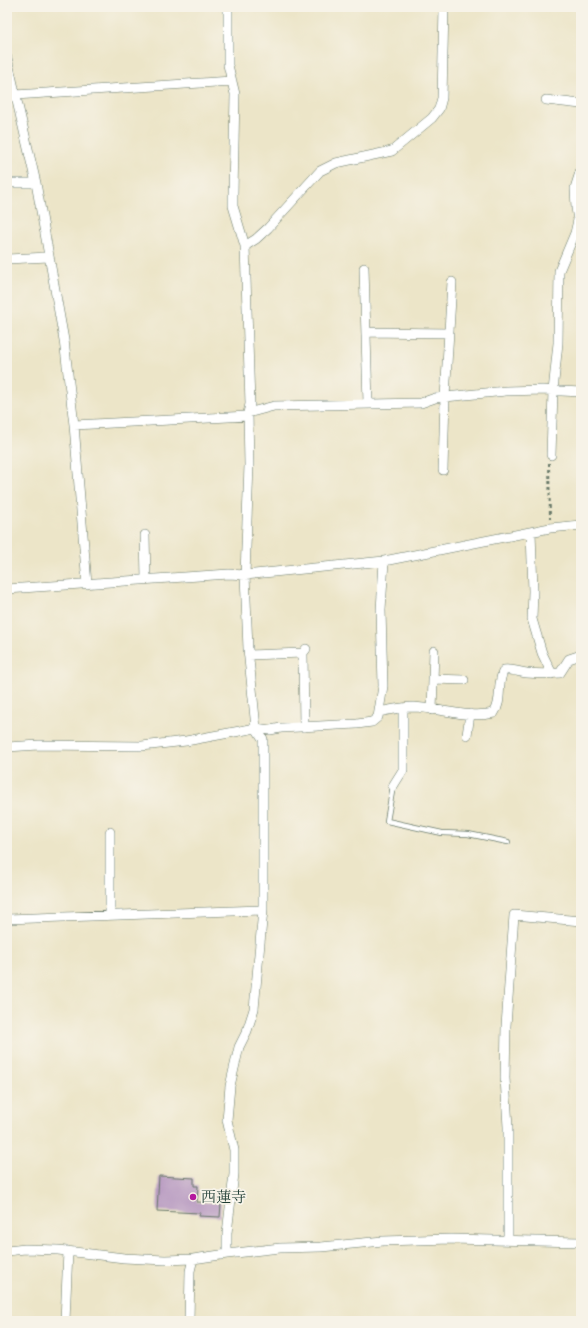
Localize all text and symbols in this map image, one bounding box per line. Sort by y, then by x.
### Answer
place label: 西蓮寺 [201,1188,246,1207]
marker: 西蓮寺 [188,1192,198,1202]

